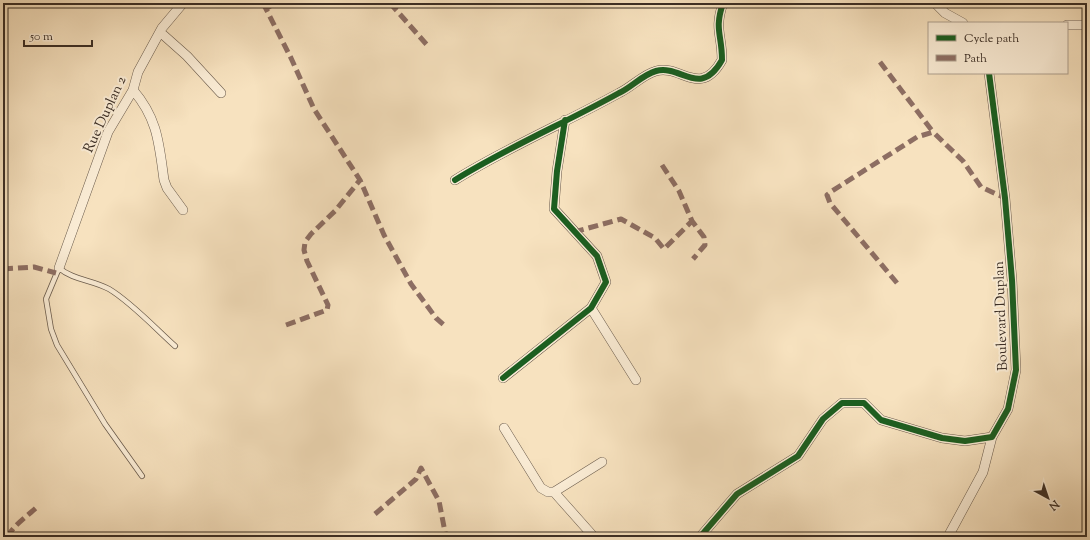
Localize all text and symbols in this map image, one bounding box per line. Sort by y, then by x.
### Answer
scale bar [24,22,92,48]
legend [928,22,1068,74]
text: 50 m [29,28,53,46]
text: Cycle path [964,30,1019,48]
text: Path [964,50,987,68]
street label: Rue Duplan 2 [79,73,132,156]
street label: Boulevard Duplan [990,261,1014,371]
north arrow [1028,478,1068,518]
text: N [1045,495,1063,514]

